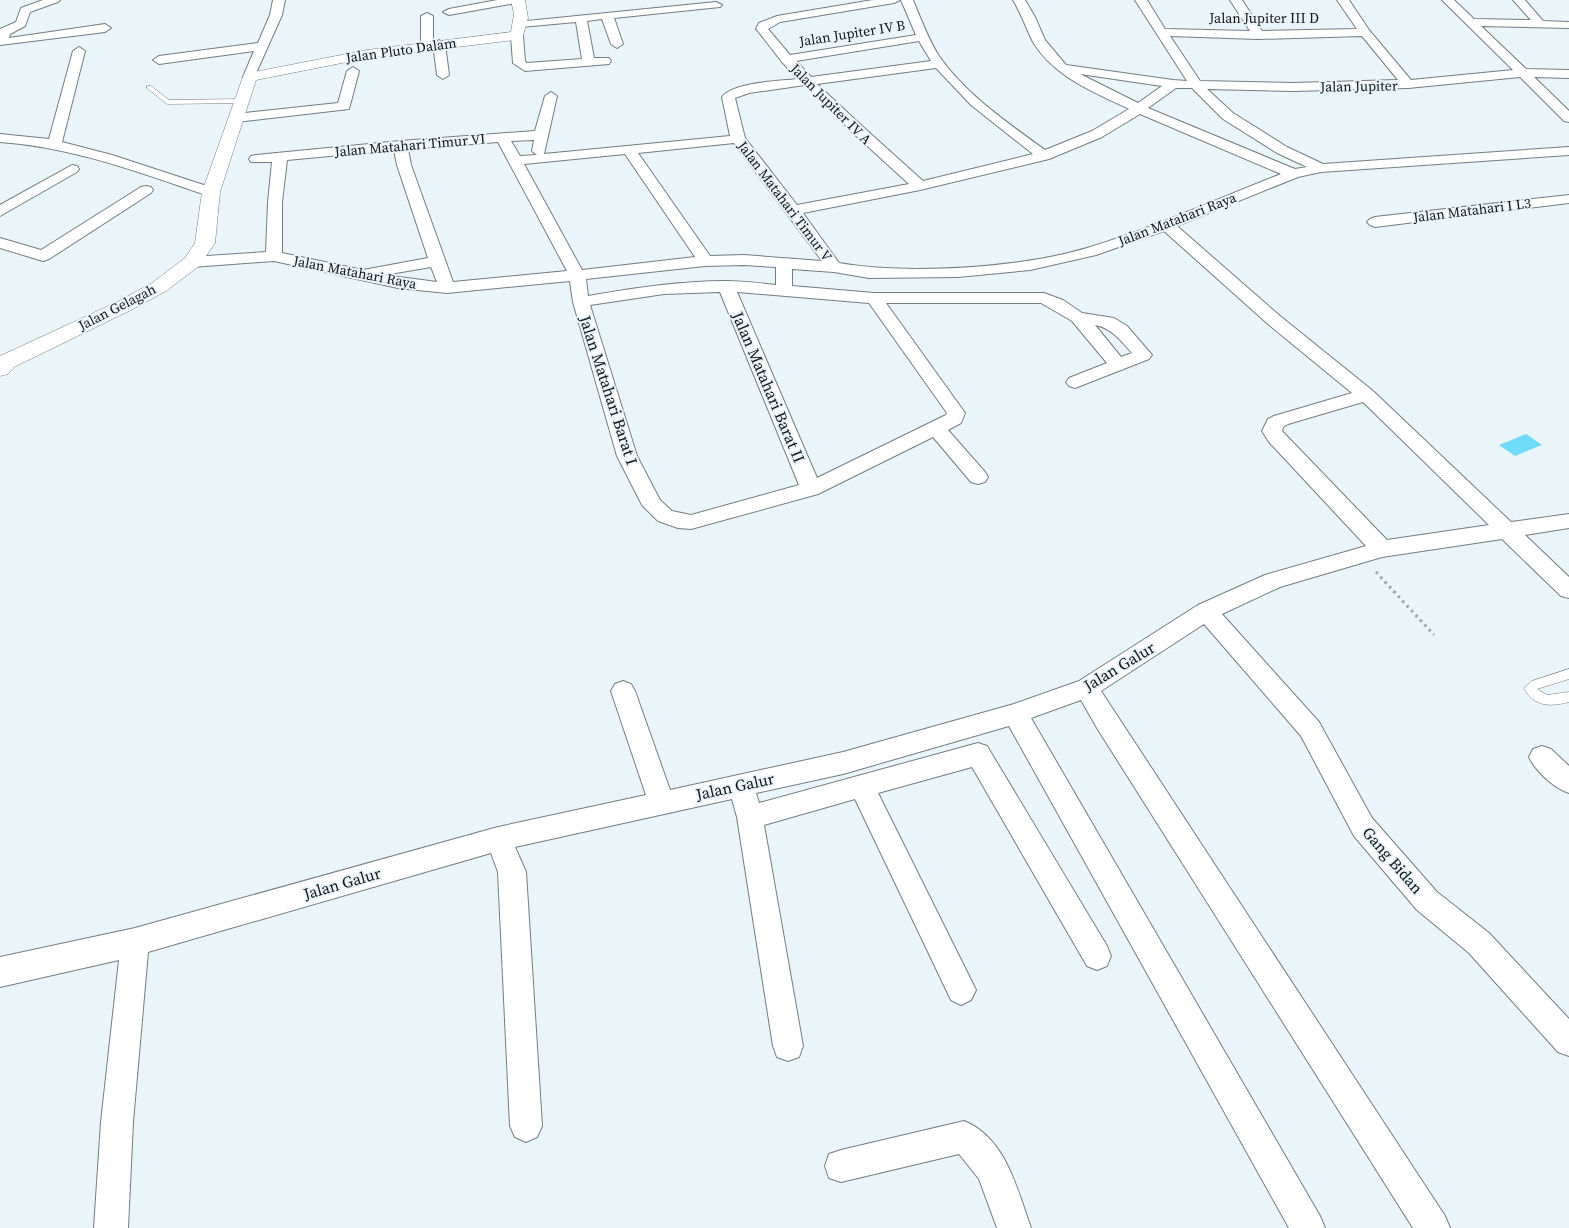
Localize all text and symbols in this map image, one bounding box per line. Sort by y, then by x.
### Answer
street label: Jalan Jupiter III D [1208,8,1319,28]
street label: Jalan Jupiter IV B [797,15,907,51]
street label: Jalan Pluto Dalam [343,32,458,68]
street label: Jalan Jupiter IV A [785,58,877,150]
street label: Jalan Jupiter [1319,75,1398,97]
street label: Jalan Matahari Timur VI [333,128,486,162]
street label: Jalan Matahari Timur V [732,136,837,266]
street label: Jalan Matahari Raya [1114,187,1240,251]
street label: Jalan Matahari I L3 [1411,193,1532,227]
street label: Jalan Matahari Raya [291,250,419,294]
street label: Jalan Gelagah [74,279,159,336]
street label: Jalan Matahari Barat II [727,307,811,466]
street label: Jalan Matahari Barat I [574,311,644,468]
street label: Jalan Galur [1078,636,1159,696]
street label: Jalan Galur [693,767,776,805]
street label: Gang Bidan [1358,822,1428,898]
street label: Jalan Galur [300,861,383,905]

